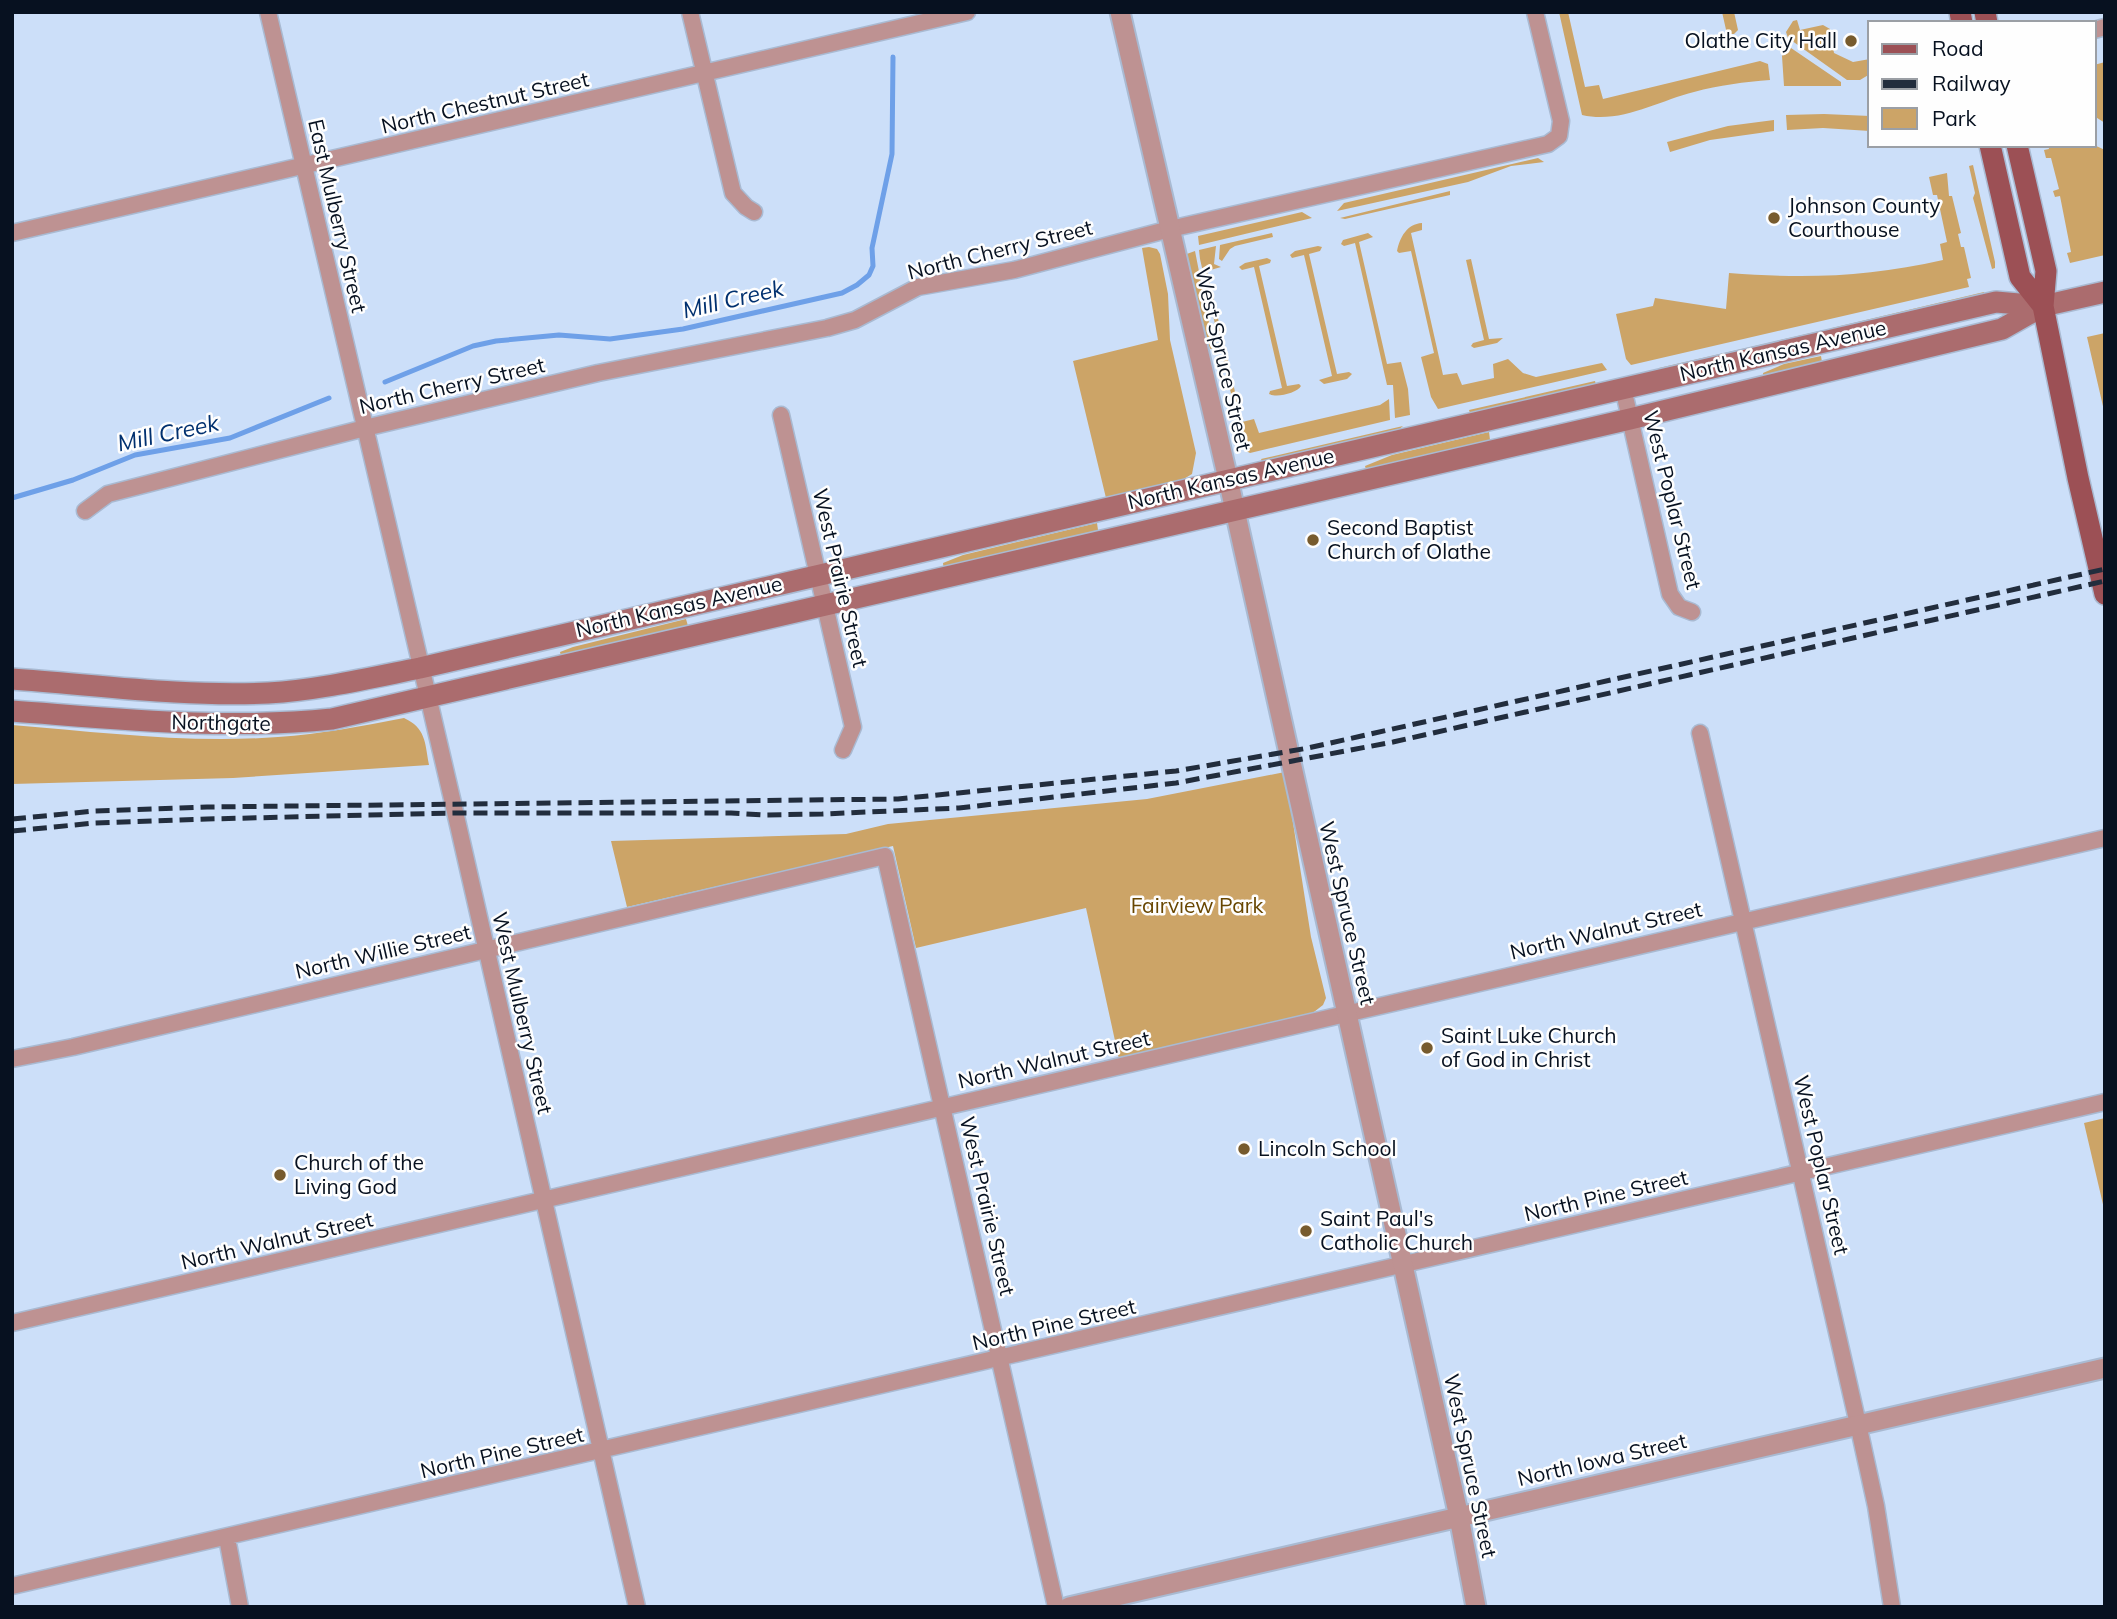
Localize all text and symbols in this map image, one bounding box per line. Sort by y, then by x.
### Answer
legend [1868,21,2096,147]
place label: Olathe City Hall [1684,27,1837,53]
marker: Olathe City Hall [1843,33,1859,49]
text: Road [1932,35,1983,61]
street label: North Chestnut Street [379,66,591,139]
text: Railway [1932,70,2011,96]
text: Park [1932,105,1976,131]
street label: East Mulberry Street [303,117,373,315]
place label: Johnson County Courthouse [1788,192,1940,242]
marker: Johnson County Courthouse [1766,210,1782,226]
street label: North Cherry Street [905,213,1095,285]
street label: West Spruce Street [1190,265,1258,453]
water label: Mill Creek [679,273,787,324]
street label: North Kansas Avenue [1677,314,1889,386]
street label: North Cherry Street [356,351,547,419]
water label: Mill Creek [115,407,222,457]
street label: West Poplar Street [1638,408,1708,592]
street label: North Kansas Avenue [1125,442,1337,514]
street label: West Prairie Street [808,486,874,670]
place label: Second Baptist Church of Olathe [1327,514,1491,564]
marker: Second Baptist Church of Olathe [1305,532,1321,548]
street label: North Kansas Avenue [573,570,785,642]
street label: Northgate [171,708,271,736]
street label: West Spruce Street [1314,819,1382,1007]
park label: Fairview Park [1131,892,1263,918]
street label: North Walnut Street [1507,895,1704,965]
street label: West Mulberry Street [487,909,559,1116]
street label: North Willie Street [292,918,473,984]
place label: Saint Luke Church of God in Christ [1441,1022,1617,1072]
street label: North Walnut Street [955,1024,1152,1094]
marker: Saint Luke Church of God in Christ [1419,1040,1435,1056]
street label: West Poplar Street [1789,1073,1855,1257]
street label: West Prairie Street [955,1114,1021,1298]
place label: Lincoln School [1258,1135,1396,1161]
marker: Lincoln School [1236,1141,1252,1157]
place label: Church of the Living God [294,1149,424,1199]
street label: North Pine Street [1522,1164,1690,1226]
marker: Church of the Living God [272,1167,288,1183]
street label: North Walnut Street [178,1205,375,1275]
place label: Saint Paul's Catholic Church [1320,1205,1473,1255]
marker: Saint Paul's Catholic Church [1298,1223,1314,1239]
street label: North Pine Street [970,1293,1138,1355]
street label: West Spruce Street [1439,1371,1503,1560]
street label: North Pine Street [418,1421,586,1483]
street label: North Iowa Street [1515,1427,1689,1491]

